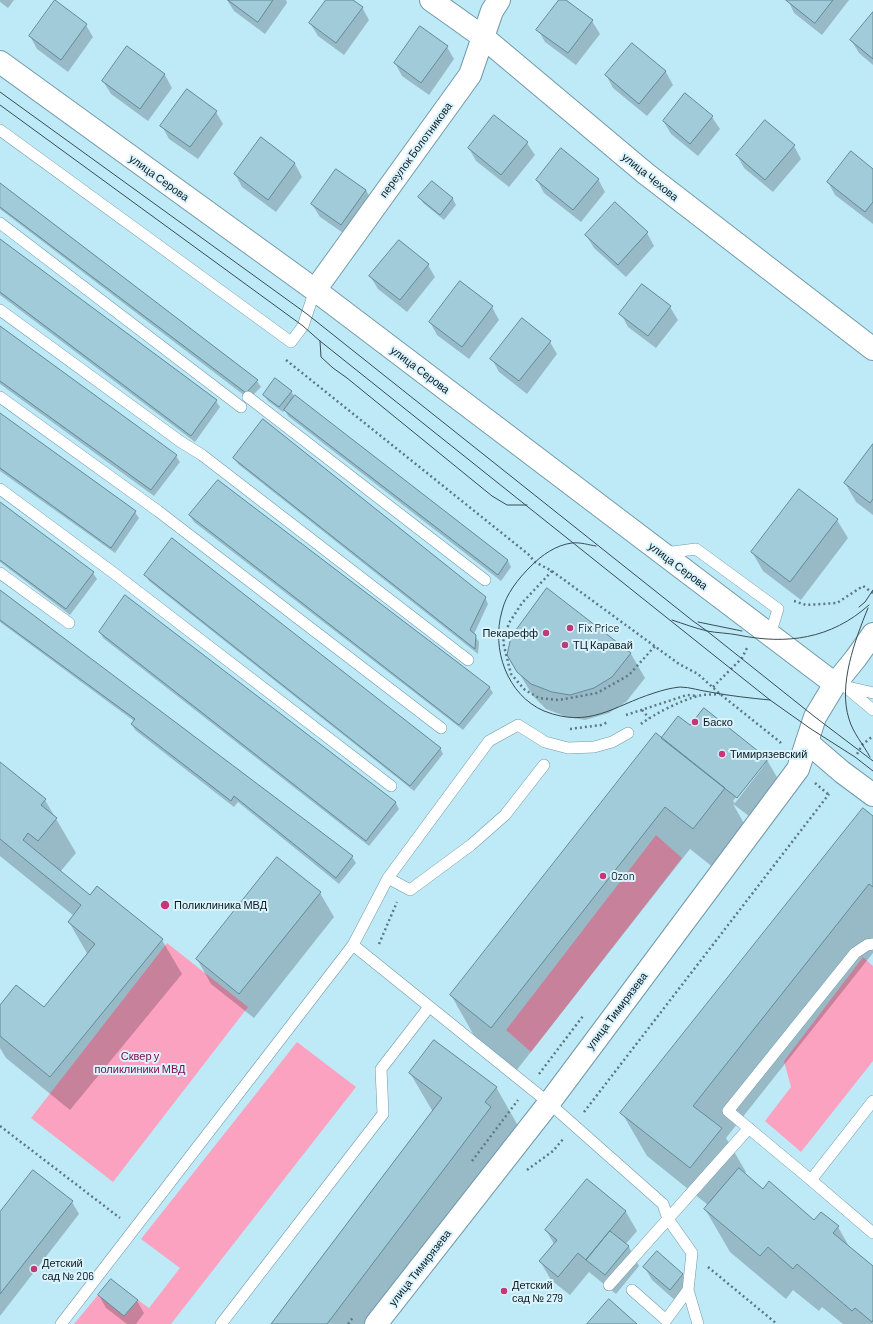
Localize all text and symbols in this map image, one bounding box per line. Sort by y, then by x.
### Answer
street label: переулок Болотникова [377,100,455,200]
street label: улица Чехова [619,150,681,204]
street label: улица Серова [127,152,191,204]
street label: улица Серова [388,343,452,397]
street label: улица Серова [646,539,710,593]
place label: Fix Price [578,621,619,635]
marker: Fix Price [565,623,575,633]
place label: Пекарефф [482,626,538,640]
marker: Пекарефф [541,628,551,638]
place label: ТЦ Каравай [573,638,633,652]
marker: ТЦ Каравай [560,640,570,650]
place label: Баско [703,715,733,729]
marker: Баско [690,717,700,727]
place label: Тимирязевский [730,747,807,761]
marker: Тимирязевский [717,749,727,759]
place label: Ozon [611,869,635,883]
marker: Ozon [598,871,608,881]
place label: Поликлиника МВД [174,898,267,912]
marker: Поликлиника МВД [159,899,171,911]
street label: улица Тимирязева [584,970,650,1052]
park label: Сквер у поликлиники МВД [95,1049,185,1075]
street label: улица Тимирязева [386,1227,454,1309]
place label: Детский сад № 206 [42,1256,94,1282]
marker: Детский сад № 206 [29,1264,39,1274]
place label: Детский сад № 279 [512,1278,563,1304]
marker: Детский сад № 279 [499,1286,509,1296]

